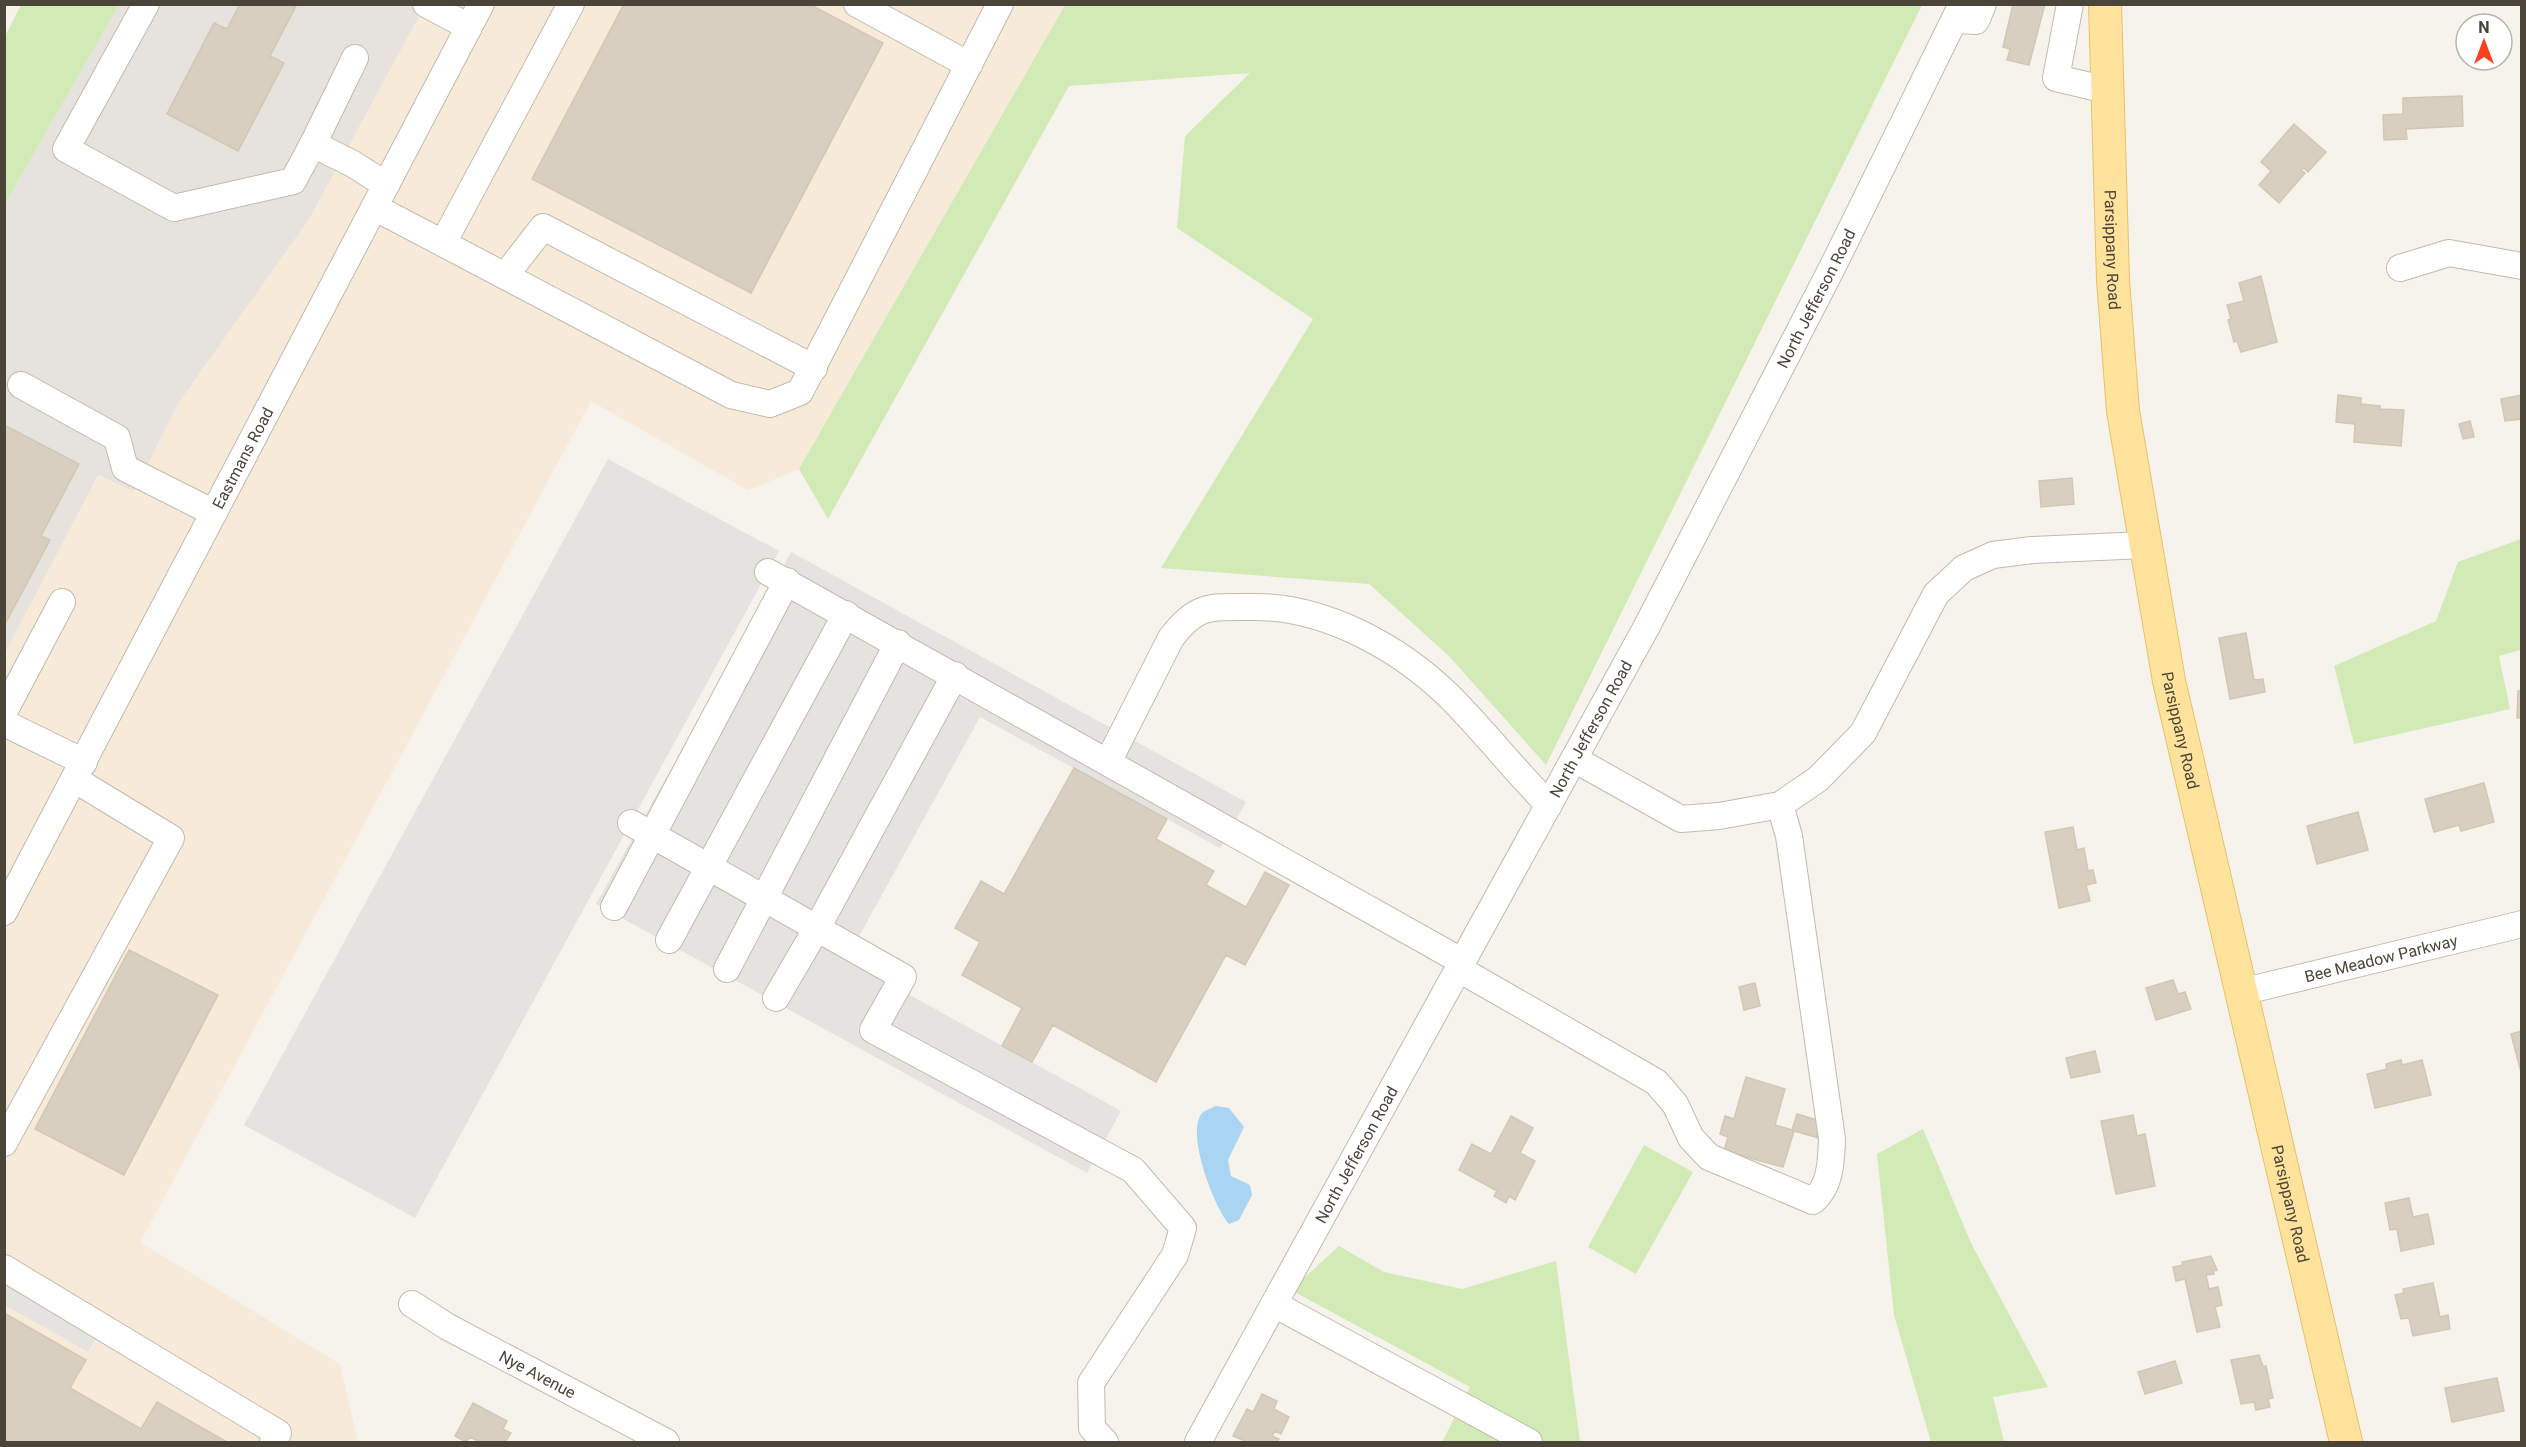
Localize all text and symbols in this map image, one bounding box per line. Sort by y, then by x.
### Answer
north arrow [2454,12,2514,72]
text: N [2478,18,2490,37]
street label: Parsippany Road [2101,190,2125,311]
street label: North Jefferson Road [1773,226,1859,371]
street label: Eastmans Road [208,404,277,512]
street label: North Jefferson Road [1545,657,1636,801]
street label: Parsippany Road [2158,670,2203,791]
street label: Bee Meadow Parkway [2303,930,2460,986]
street label: North Jefferson Road [1311,1083,1401,1226]
street label: Parsippany Road [2268,1143,2313,1264]
street label: Nye Avenue [496,1346,579,1402]

